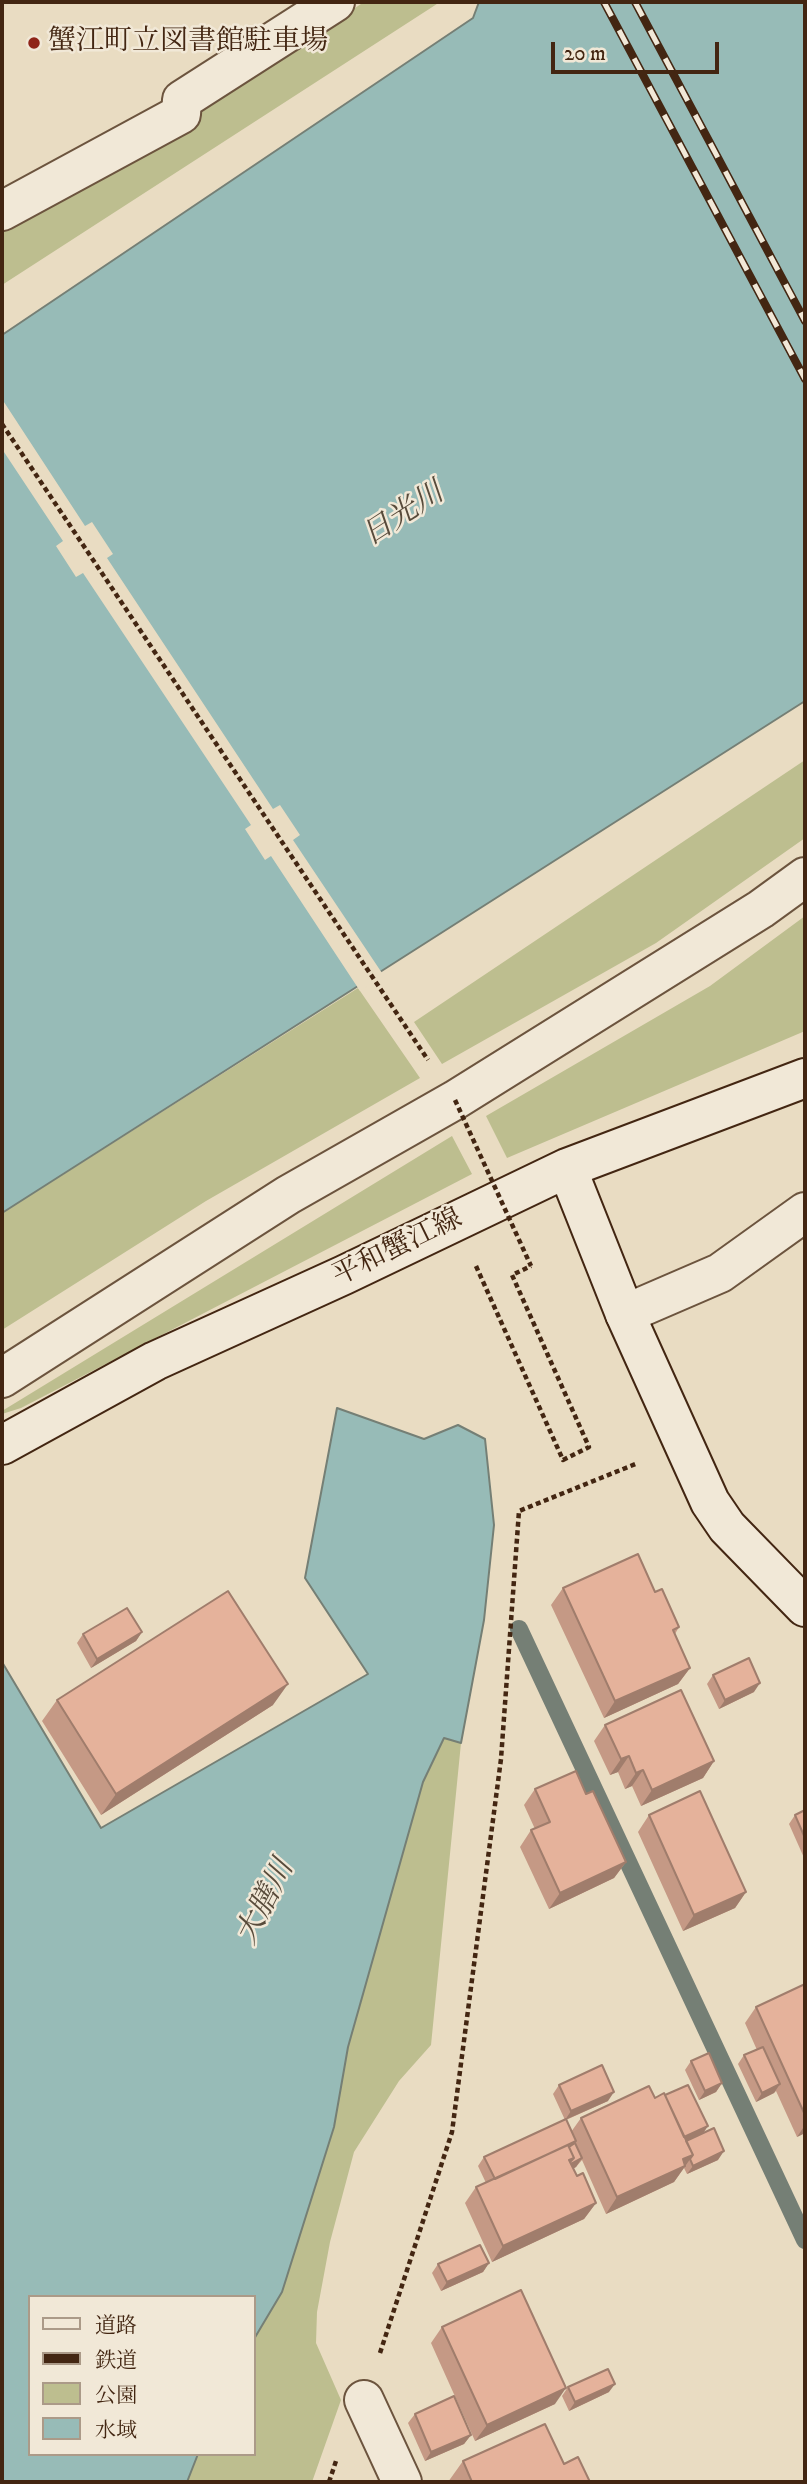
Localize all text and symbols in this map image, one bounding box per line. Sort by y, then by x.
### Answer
place label: 蟹江町立図書館駐車場 [48,26,328,60]
scale bar [555,28,723,72]
marker: 蟹江町立図書館駐車場 [26,35,42,51]
text: 20 m [564,41,606,67]
water label: 日光川 [356,476,452,556]
street label: 平和蟹江線 [328,1203,468,1295]
water label: 大膳川 [231,1855,303,1951]
legend [28,2295,256,2456]
text: 道路 [95,2313,137,2339]
text: 鉄道 [95,2348,137,2374]
text: 公園 [95,2383,137,2409]
text: 水域 [95,2418,137,2444]

